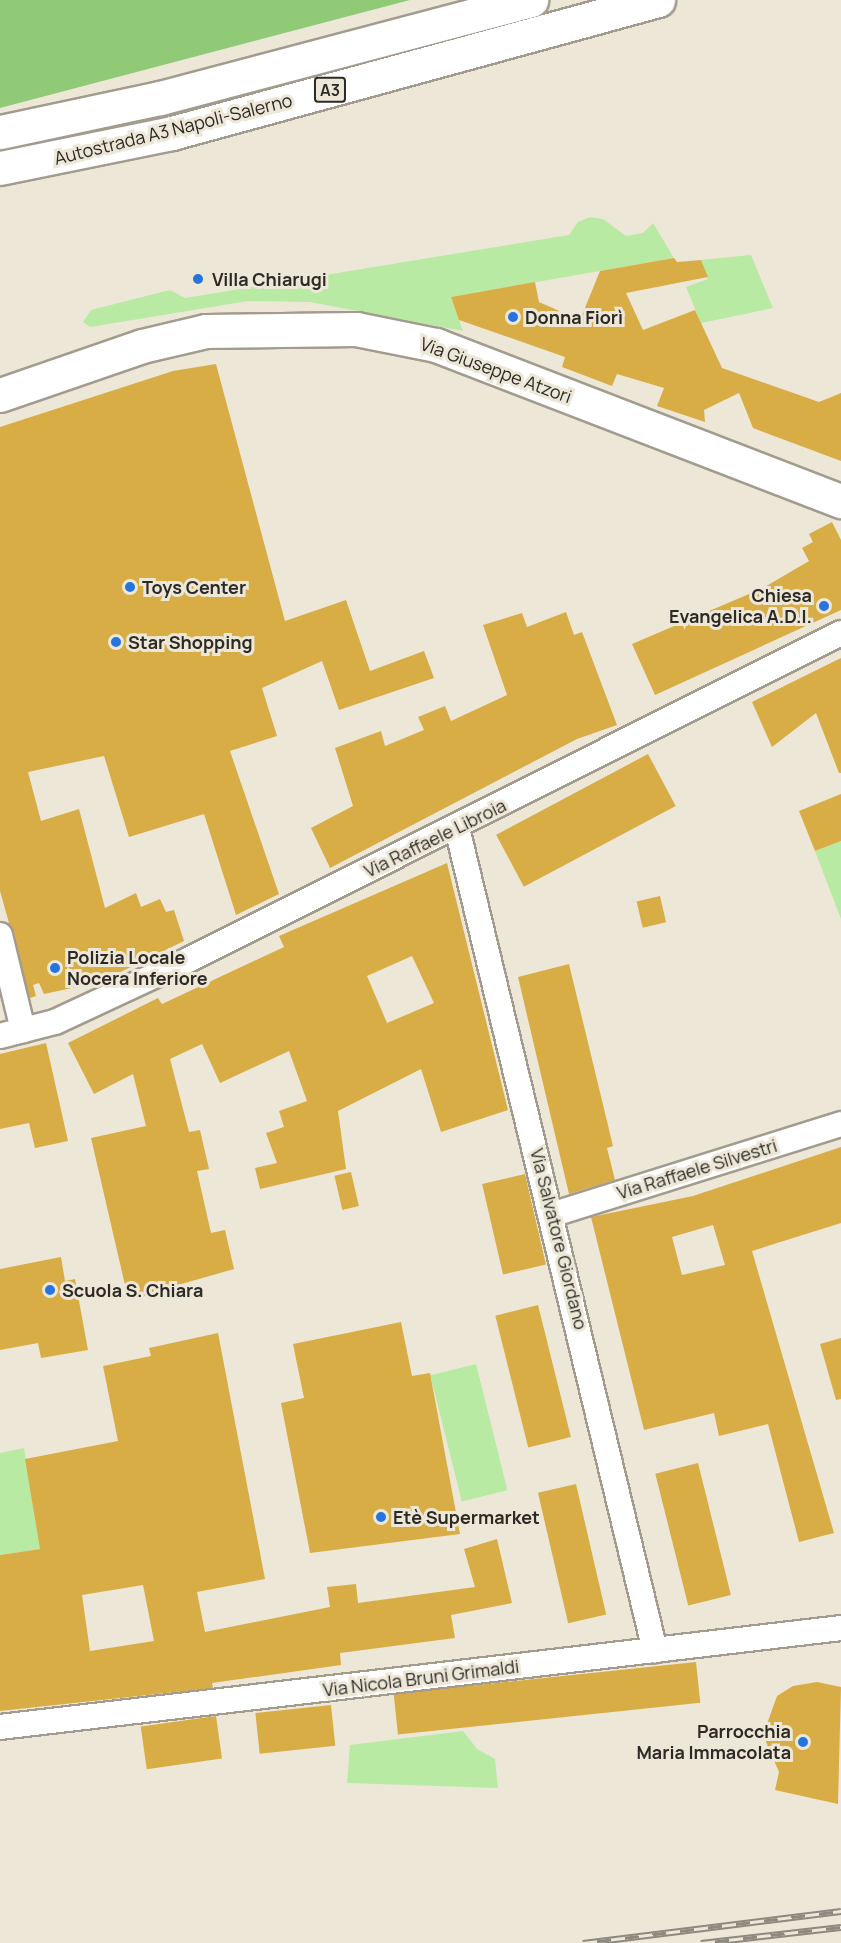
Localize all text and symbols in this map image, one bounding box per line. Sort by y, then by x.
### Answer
road number: A3 [314,77,346,103]
street label: Autostrada A3 Napoli-Salerno [52,89,294,169]
place label: Villa Chiarugi [212,268,327,290]
marker: Villa Chiarugi [189,270,207,288]
place label: Donna Fiorì [525,306,623,328]
marker: Donna Fiorì [506,310,520,324]
street label: Via Giuseppe Atzori [417,333,575,407]
place label: Toys Center [142,576,246,598]
marker: Toys Center [123,580,137,594]
place label: Chiesa Evangelica A.D.I. [669,585,812,628]
marker: Chiesa Evangelica A.D.I. [817,599,831,613]
place label: Star Shopping [128,631,253,653]
marker: Star Shopping [109,635,123,649]
street label: Via Raffaele Libroia [360,794,510,882]
place label: Polizia Locale Nocera Inferiore [67,947,208,990]
marker: Polizia Locale Nocera Inferiore [48,961,62,975]
street label: Via Raffaele Silvestri [614,1134,780,1204]
street label: Via Salvatore Giordano [526,1146,592,1332]
place label: Scuola S. Chiara [62,1279,203,1301]
marker: Scuola S. Chiara [43,1283,57,1297]
place label: Etè Supermarket [393,1506,540,1528]
marker: Etè Supermarket [374,1510,388,1524]
street label: Via Nicola Bruni Grimaldi [322,1655,520,1701]
place label: Parrocchia Maria Immacolata [636,1721,791,1764]
marker: Parrocchia Maria Immacolata [796,1735,810,1749]

